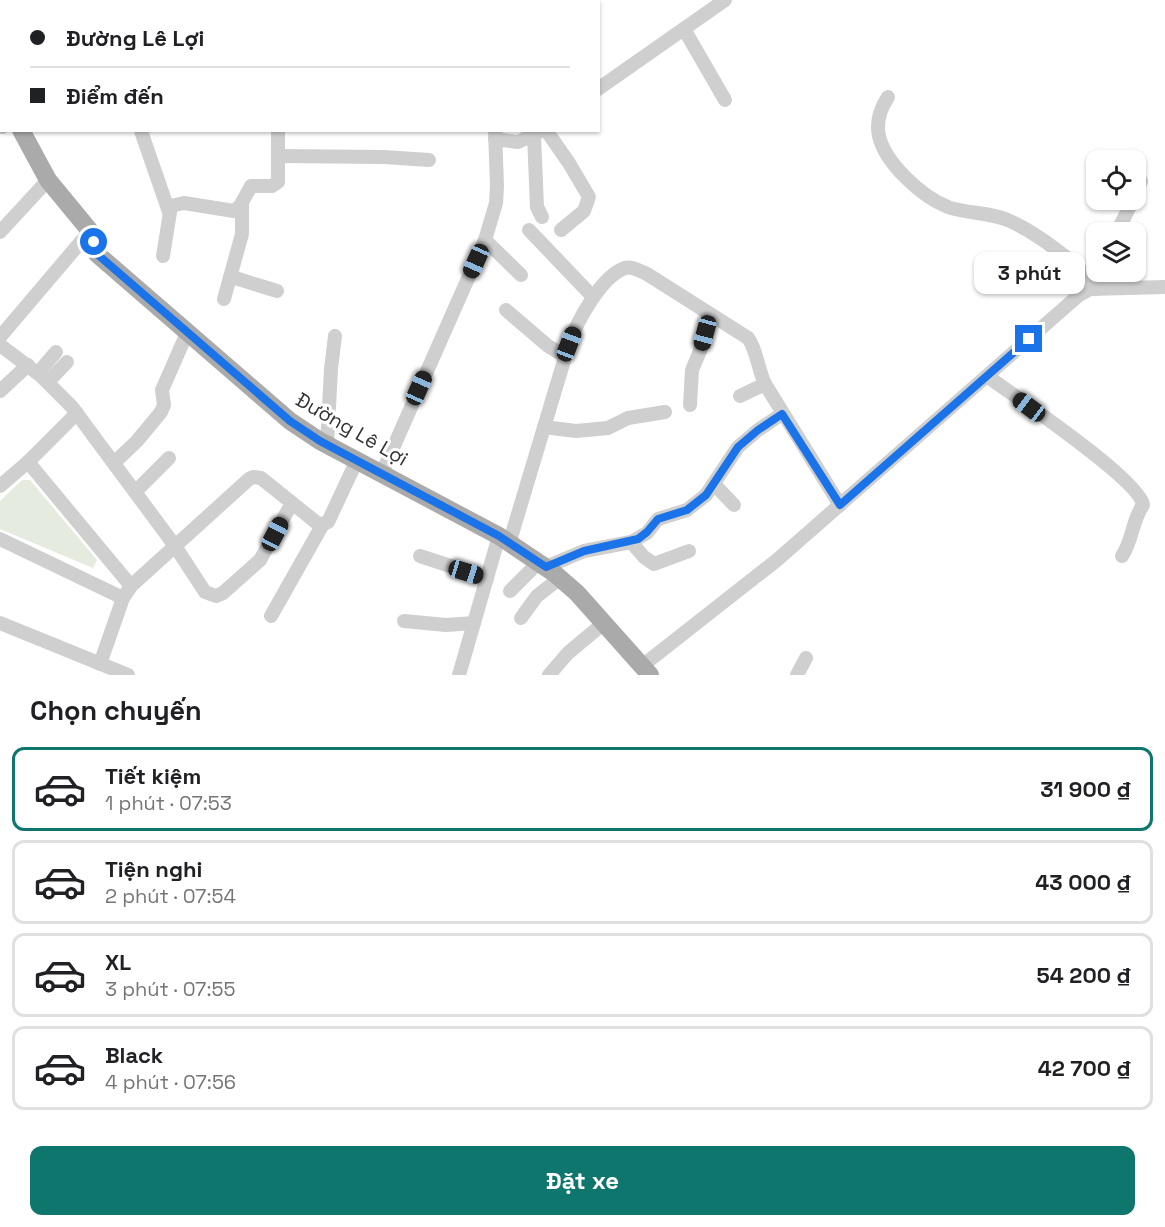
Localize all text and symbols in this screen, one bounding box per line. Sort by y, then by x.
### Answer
text: Đường Lê Lợi [66,24,204,52]
text: Điểm đến [66,82,164,110]
map controls [1086,150,1146,282]
button: locate [1086,150,1146,210]
button: layers [1086,222,1146,282]
route start [80,228,107,255]
car [460,241,492,281]
callout: 3 phút [974,252,1084,294]
text: 3 phút [998,260,1061,286]
car [692,313,718,353]
car [554,324,584,364]
route end [1015,325,1042,352]
car [403,368,435,408]
street label: Đường Lê Lợi [291,386,413,472]
car [1009,389,1049,425]
car [259,514,291,554]
car [446,558,486,586]
text: Chọn chuyến [30,693,202,728]
icon: car [33,762,87,816]
text: Tiết kiệm [105,762,201,790]
text: 31 900 ₫ [1040,775,1132,803]
text: 1 phút · 07:53 [105,790,232,816]
icon: car [33,855,87,909]
text: Tiện nghi [105,855,202,883]
text: 43 000 ₫ [1035,868,1132,896]
text: 2 phút · 07:54 [105,883,236,909]
icon: car [33,948,87,1002]
text: XL [105,948,131,976]
text: 54 200 ₫ [1037,961,1132,989]
text: 3 phút · 07:55 [105,976,235,1002]
icon: car [33,1041,87,1095]
text: Black [105,1041,163,1069]
text: 42 700 ₫ [1038,1054,1132,1082]
text: 4 phút · 07:56 [105,1069,236,1095]
button: Đặt xe [30,1146,1135,1215]

